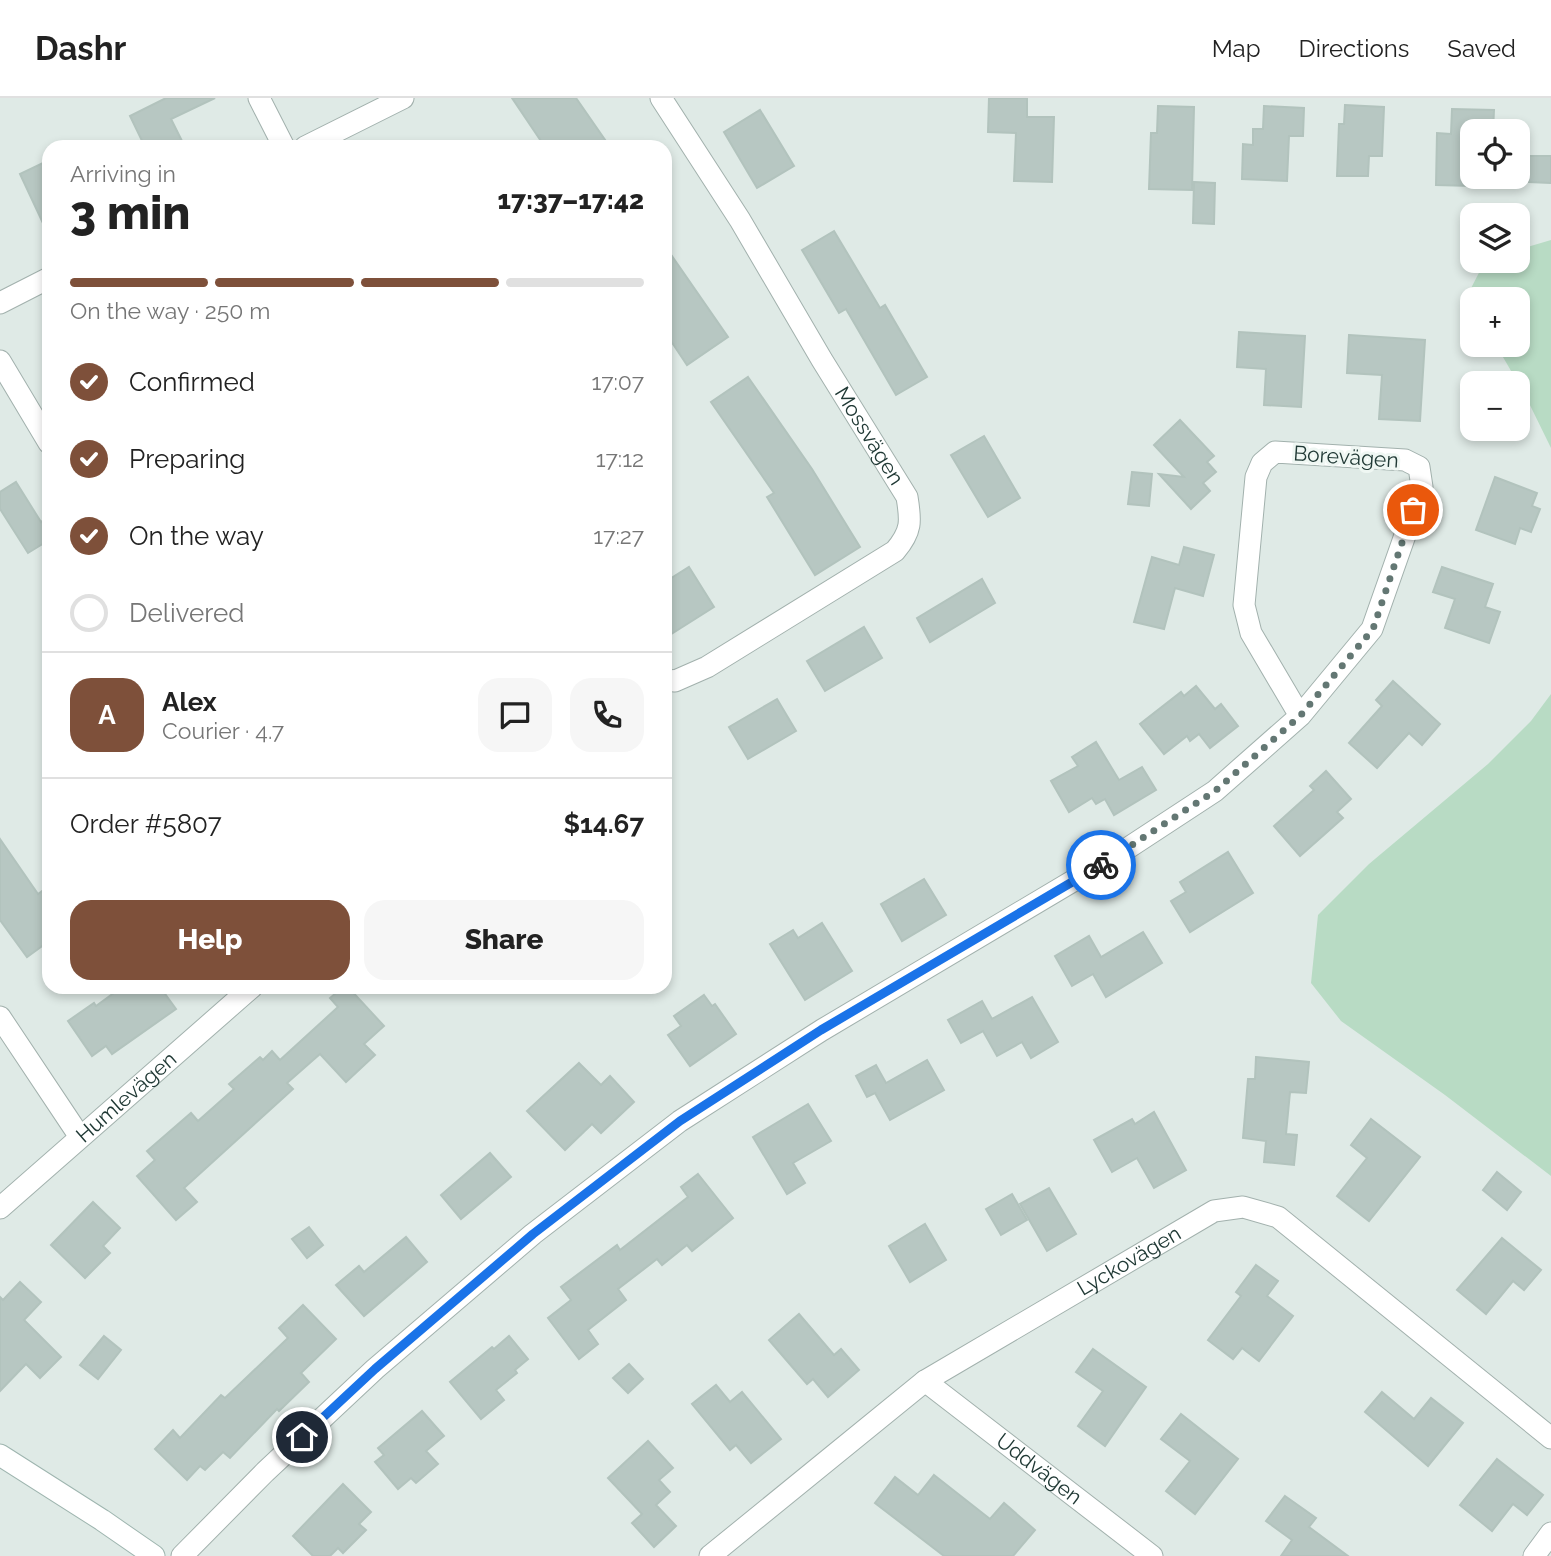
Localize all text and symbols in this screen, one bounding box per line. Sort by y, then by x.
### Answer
text: Dashr [35,29,126,68]
text: Map [1212,34,1261,63]
text: Directions [1299,34,1409,63]
text: Saved [1447,34,1516,63]
map controls [1460,119,1530,441]
button: locate [1460,119,1530,189]
text: Arriving in [70,160,176,187]
text: 17:37–17:42 [497,185,644,215]
text: 3 min [70,186,190,240]
button: layers [1460,203,1530,273]
button: + [1460,287,1530,357]
text: On the way · 250 m [70,297,270,324]
icon: check [70,363,108,401]
text: Confirmed [129,367,255,397]
text: 17:07 [591,368,644,395]
button: − [1460,371,1530,441]
street label: Mossvägen [830,382,909,489]
icon: check [70,440,108,478]
street label: Borevägen [1293,440,1400,473]
text: Preparing [129,444,245,474]
text: 17:12 [596,445,644,472]
pin [1383,480,1443,540]
icon: bag [1394,491,1432,529]
icon: check [70,517,108,555]
text: On the way [129,521,264,551]
text: 17:27 [593,522,644,549]
text: Delivered [129,598,244,628]
button: chat [478,678,552,752]
button: phone [570,678,644,752]
text: Alex [162,687,217,717]
text: A [98,700,116,730]
text: Courier · 4.7 [162,717,284,744]
text: Order #5807 [70,809,222,839]
text: $14.67 [564,809,644,839]
courier [1066,830,1136,900]
icon: bike [1082,846,1120,884]
button: Help [70,900,350,980]
button: Share [364,900,644,980]
street label: Humlevägen [71,1046,181,1147]
street label: Lyckovägen [1073,1220,1185,1301]
pin [272,1407,332,1467]
icon: home [283,1418,321,1456]
street label: Uddvägen [991,1428,1087,1509]

